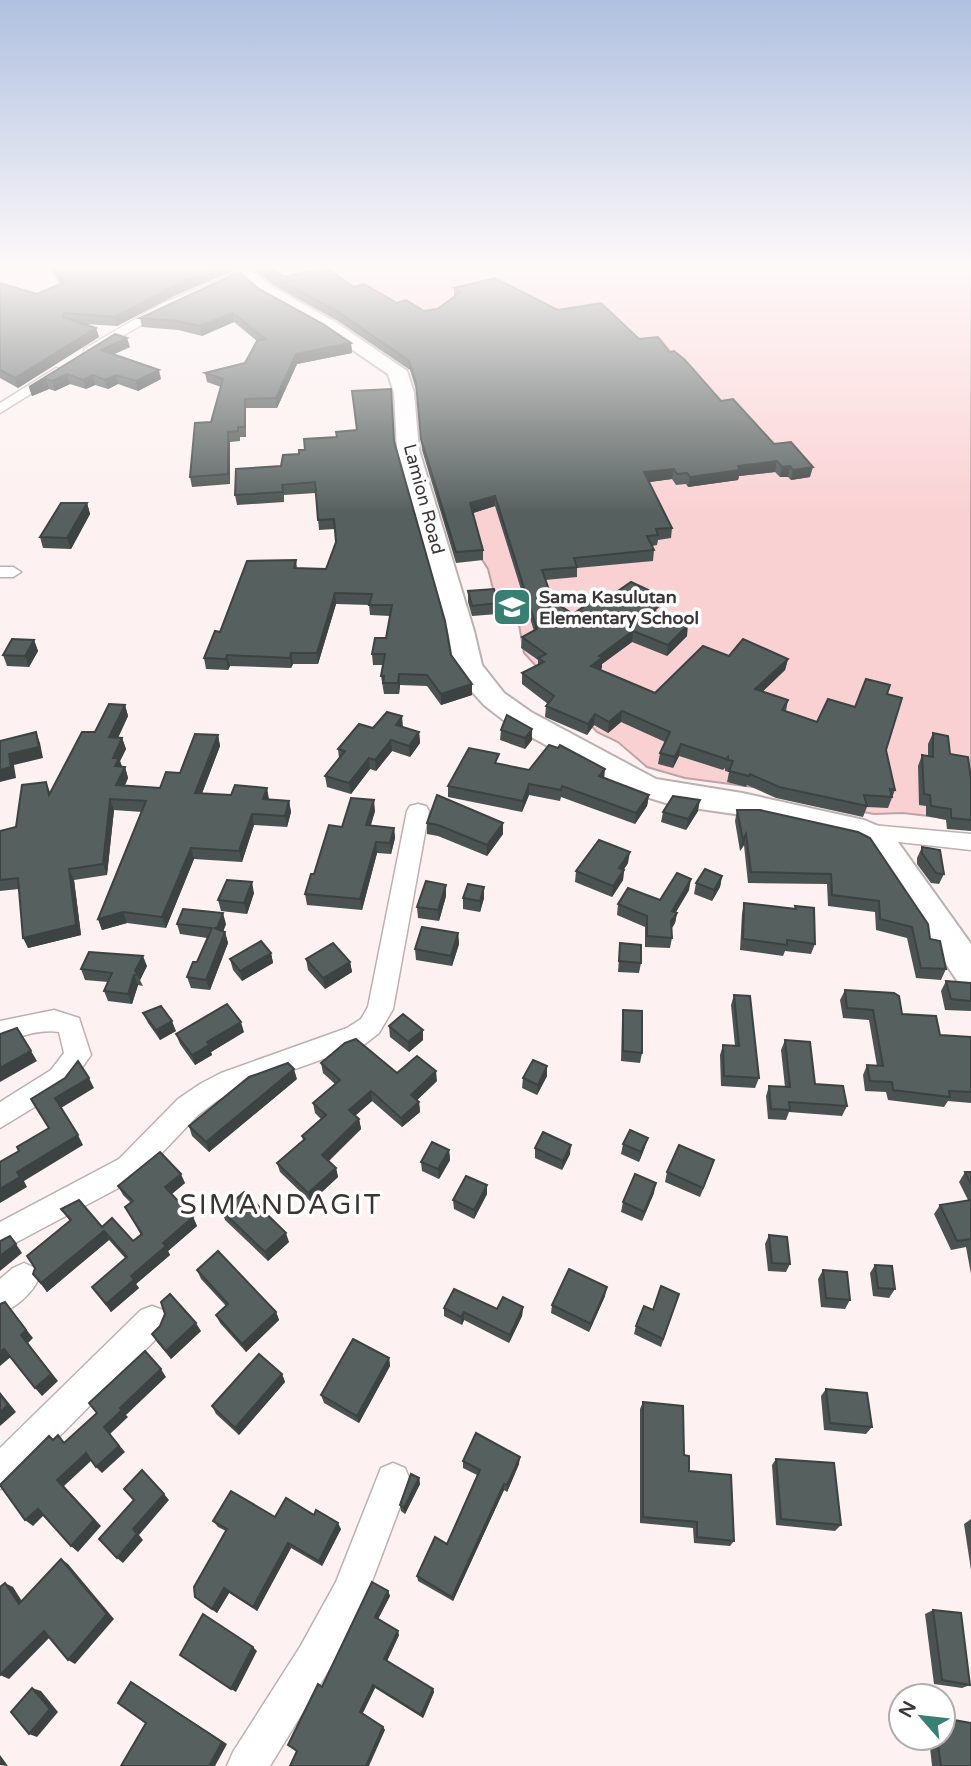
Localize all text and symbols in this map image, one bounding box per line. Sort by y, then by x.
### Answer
street label: Lamion Road [399,441,449,557]
school or university icon: Sama Kasulutan Elementary School [491,586,533,628]
place label: Sama Kasulutan Elementary School [539,586,699,629]
district label: SIMANDAGIT [180,1188,382,1222]
north arrow [887,1682,957,1752]
text: N [895,1698,921,1721]

